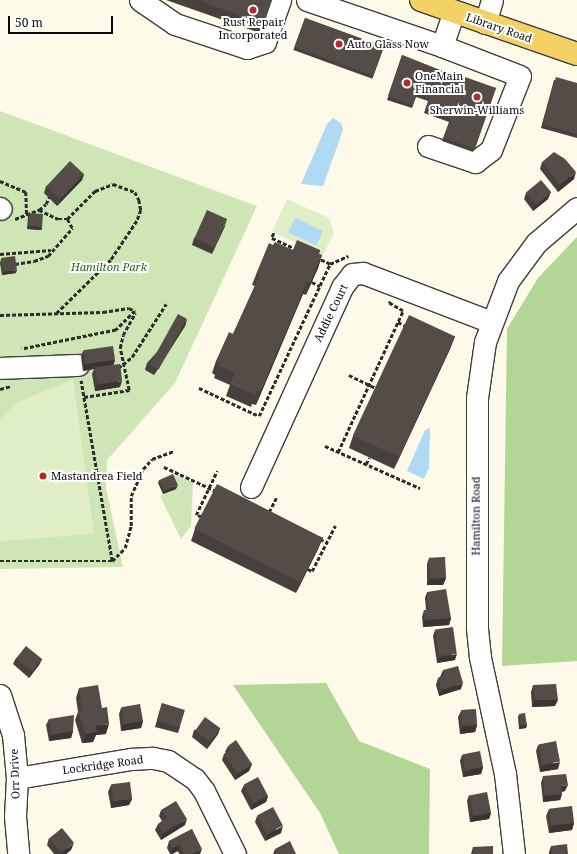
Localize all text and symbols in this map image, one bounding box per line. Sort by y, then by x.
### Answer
marker: Rust Repair Incorporated [248,5,258,15]
scale bar [10,8,115,34]
street label: Library Road [464,11,534,45]
text: 50 m [15,14,43,31]
place label: Rust Repair Incorporated [219,16,287,42]
place label: Auto Glass Now [347,37,429,51]
marker: Auto Glass Now [334,39,344,49]
place label: OneMain Financial [415,70,464,96]
marker: OneMain Financial [402,78,412,88]
marker: Sherwin-Williams [472,92,482,102]
place label: Sherwin-Williams [430,103,524,117]
park label: Hamilton Park [71,260,147,274]
street label: Addie Court [311,282,351,344]
place label: Mastandrea Field [51,469,143,483]
marker: Mastandrea Field [38,471,48,481]
street label: Hamilton Road [469,477,483,555]
street label: Orr Drive [8,749,22,799]
street label: Lockridge Road [62,753,144,777]

